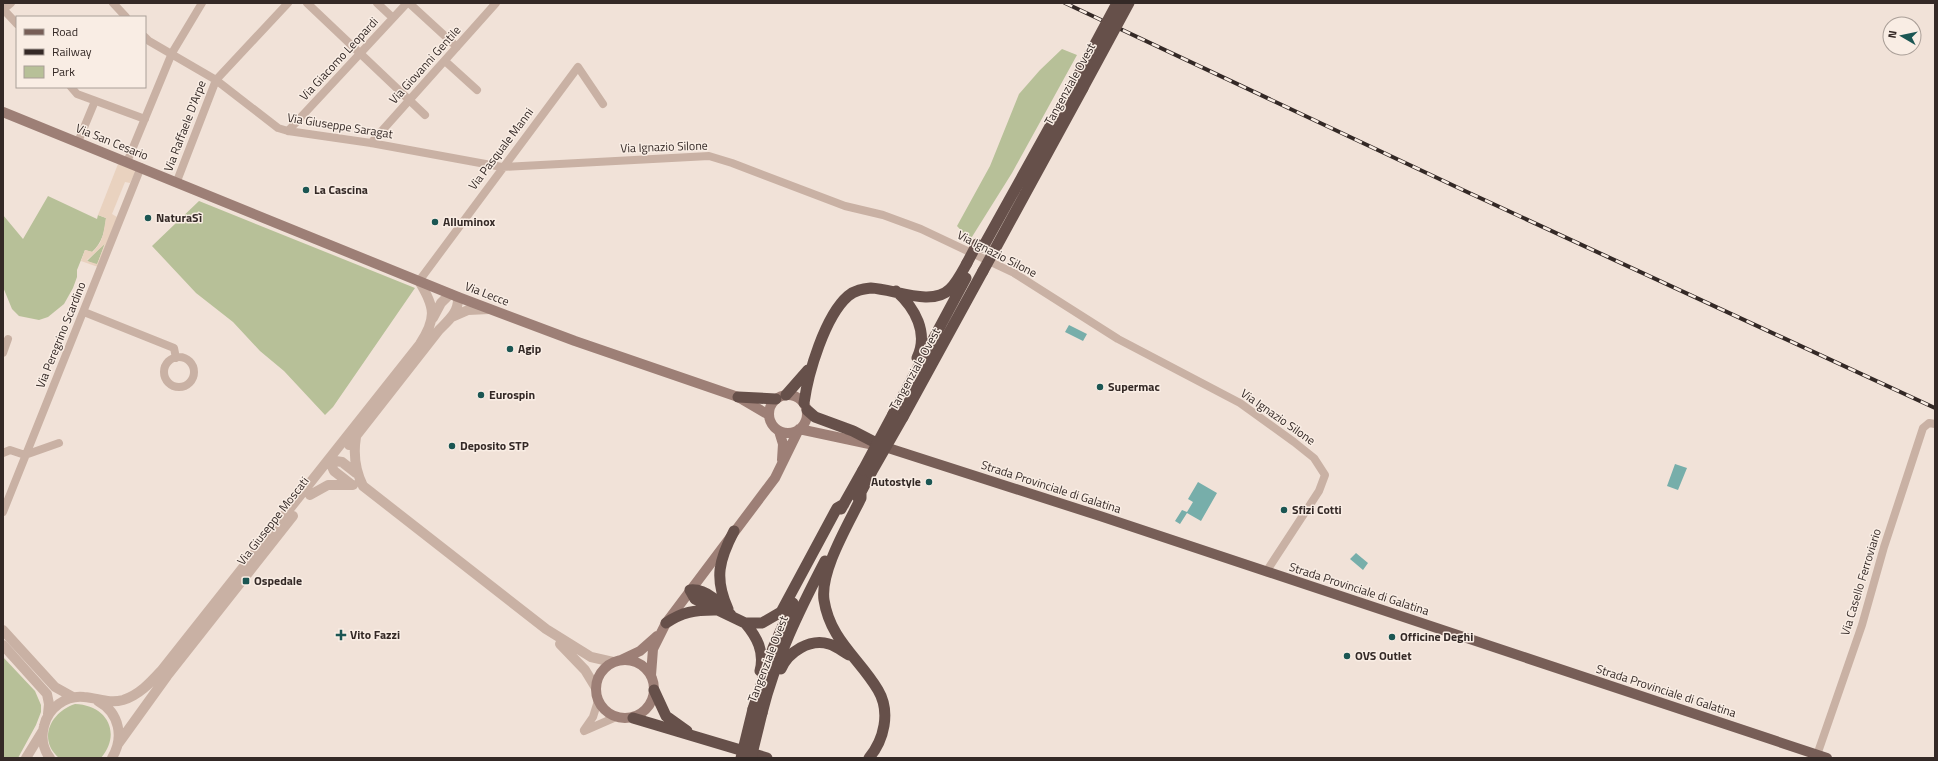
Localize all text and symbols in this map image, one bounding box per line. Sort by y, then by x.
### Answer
street label: Via Giacomo Leopardi [295,13,382,105]
legend [16,16,146,88]
north arrow [1882,16,1922,56]
street label: Via Giovanni Gentile [384,21,465,108]
text: Road [52,22,78,41]
text: N [1884,29,1901,39]
street label: Tangenziale Ovest [1039,39,1100,128]
text: Railway [52,42,92,61]
text: Park [52,62,75,81]
street label: Via Raffaele D'Arpe [158,77,211,174]
street label: Via Pasquale Manni [463,104,538,194]
street label: Via Giuseppe Saragat [286,108,395,143]
street label: Via San Cesario [73,118,151,165]
street label: Via Ignazio Silone [620,135,708,158]
place label: La Cascina [314,180,368,199]
marker: La Cascina [301,185,311,195]
place label: NaturaSì [156,208,202,227]
place label: Alluminox [443,212,495,231]
marker: NaturaSì [143,213,153,223]
marker: Alluminox [430,217,440,227]
street label: Via Ignazio Silone [954,225,1041,282]
street label: Via Lecce [462,276,512,311]
street label: Via Peregrino Scardino [30,279,91,391]
street label: Tangenziale Ovest [884,324,945,413]
place label: Agip [518,339,542,358]
marker: Agip [505,344,515,354]
place label: Supermac [1108,377,1160,396]
marker: Supermac [1095,382,1105,392]
street label: Via Ignazio Silone [1237,384,1320,449]
place label: Eurospin [489,385,535,404]
marker: Eurospin [476,390,486,400]
place label: Deposito STP [460,436,529,455]
marker: Deposito STP [447,441,457,451]
street label: Strada Provinciale di Galatina [979,455,1124,518]
street label: Via Giuseppe Moscati [232,472,313,569]
place label: Autostyle [871,472,921,491]
marker: Autostyle [924,477,934,487]
place label: Sfizi Cotti [1292,500,1342,519]
marker: Sfizi Cotti [1279,505,1289,515]
street label: Via Casello Ferroviario [1835,526,1886,638]
street label: Strada Provinciale di Galatina [1287,557,1432,620]
place label: Ospedale [254,571,302,590]
marker: Ospedale [241,576,251,586]
street label: Tangenziale Ovest [742,612,793,705]
place label: Vito Fazzi [350,625,400,644]
place label: Officine Deghi [1400,627,1473,646]
marker: Vito Fazzi [335,629,347,641]
marker: Officine Deghi [1387,632,1397,642]
place label: OVS Outlet [1355,646,1412,665]
marker: OVS Outlet [1342,651,1352,661]
street label: Strada Provinciale di Galatina [1594,659,1739,722]

